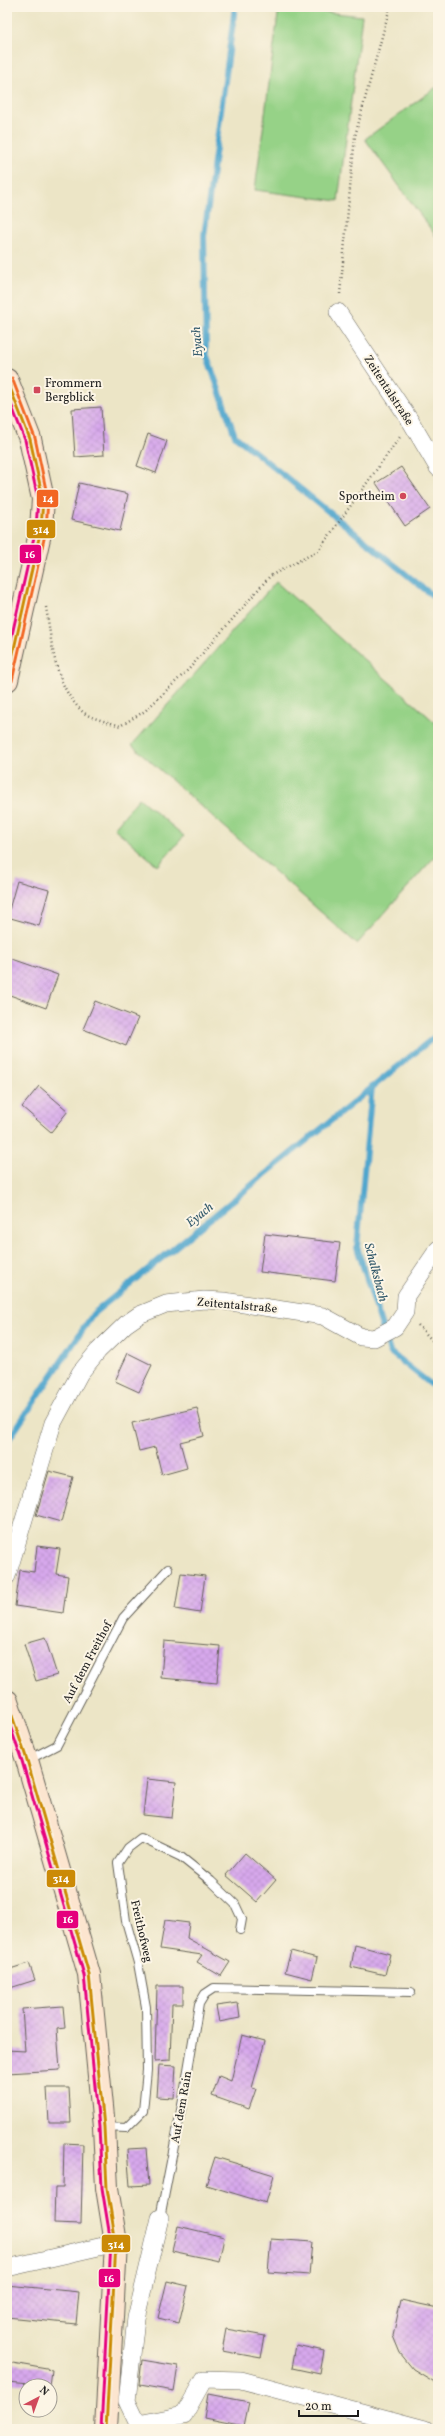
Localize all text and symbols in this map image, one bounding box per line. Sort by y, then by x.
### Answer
water label: Eyach [188,325,208,358]
street label: Zeitentalstraße [359,352,417,429]
place label: Frommern Bergblick [45,376,102,406]
marker: Frommern Bergblick [32,385,42,395]
line badge: 14 [36,489,59,508]
place label: Sportheim [339,489,395,505]
marker: Sportheim [398,491,408,501]
text: 14 [42,492,54,507]
line badge: 314 [26,519,56,539]
text: 314 [33,523,50,538]
line badge: 16 [19,544,42,564]
text: 16 [25,548,35,563]
water label: Eyach [183,1199,218,1232]
water label: Schalksbach [359,1241,392,1304]
street label: Zeitentalstraße [196,1295,278,1318]
street label: Auf dem Freithof [60,1617,117,1706]
line badge: 314 [46,1869,76,1888]
text: 314 [53,1872,70,1887]
street label: Freithofweg [126,1898,156,1964]
line badge: 16 [56,1910,79,1929]
text: 16 [63,1913,73,1928]
street label: Auf dem Rain [168,2070,196,2145]
line badge: 314 [101,2234,131,2253]
text: 314 [108,2238,125,2253]
line badge: 16 [98,2268,121,2288]
text: 16 [104,2272,114,2287]
north arrow [18,2378,58,2418]
text: N [36,2383,52,2400]
scale bar [299,2392,358,2418]
text: 20 m [305,2399,332,2415]

